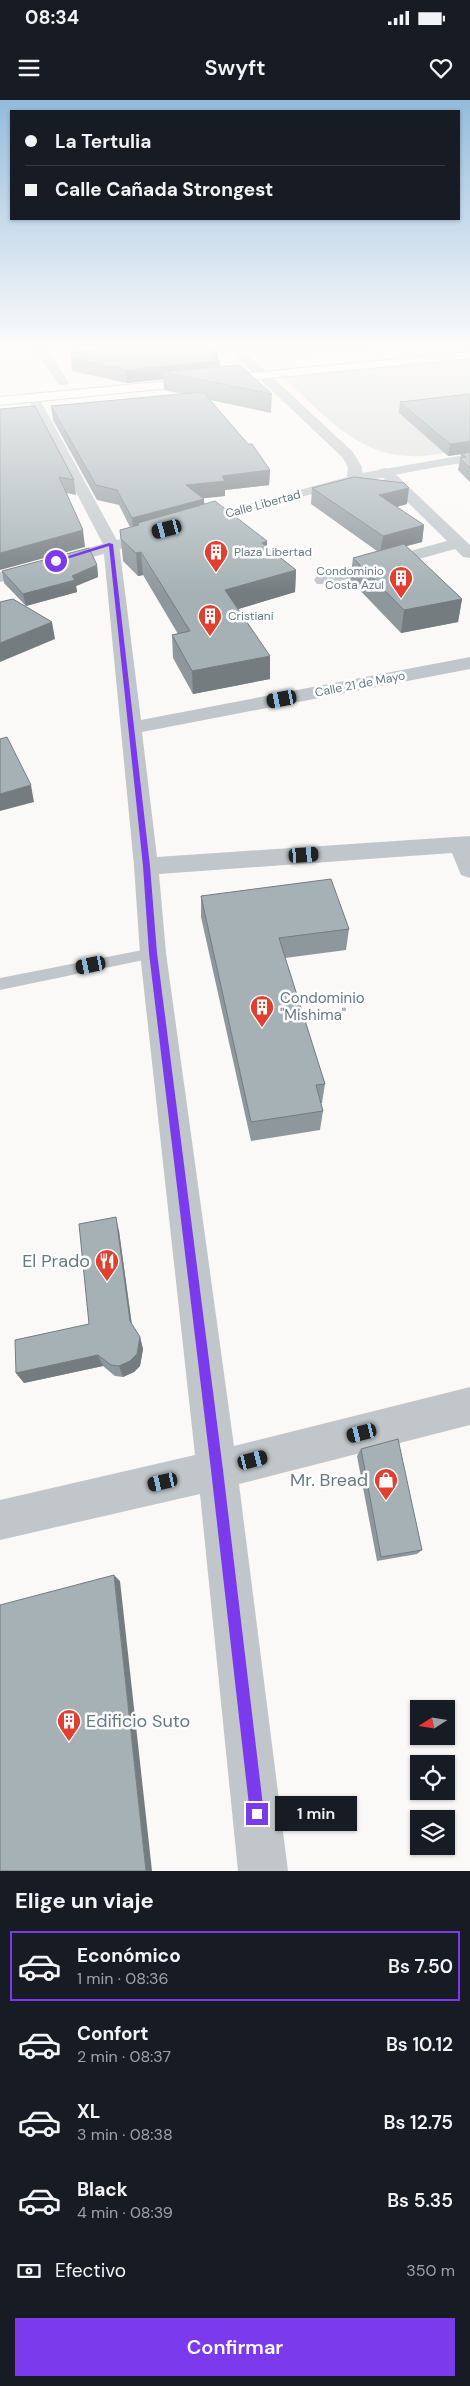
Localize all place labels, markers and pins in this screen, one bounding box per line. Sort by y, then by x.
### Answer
building icon: Plaza Libertad [203,539,229,573]
place label: Plaza Libertad [234,544,312,560]
place label: Condominio Costa Azul [316,563,384,593]
building icon: Condominio Costa Azul [388,565,414,599]
building icon: Cristiani [197,603,223,637]
place label: Cristiani [228,608,274,624]
place label: Condominio "Mishima" [280,988,365,1025]
building icon: Condominio "Mishima" [249,994,275,1028]
restaurant icon: El Prado [94,1248,120,1282]
place label: El Prado [22,1249,90,1273]
shop icon: Mr. Bread [373,1467,399,1501]
place label: Mr. Bread [290,1468,368,1492]
building icon: Edificio Suto [56,1708,82,1742]
place label: Edificio Suto [86,1709,190,1733]

